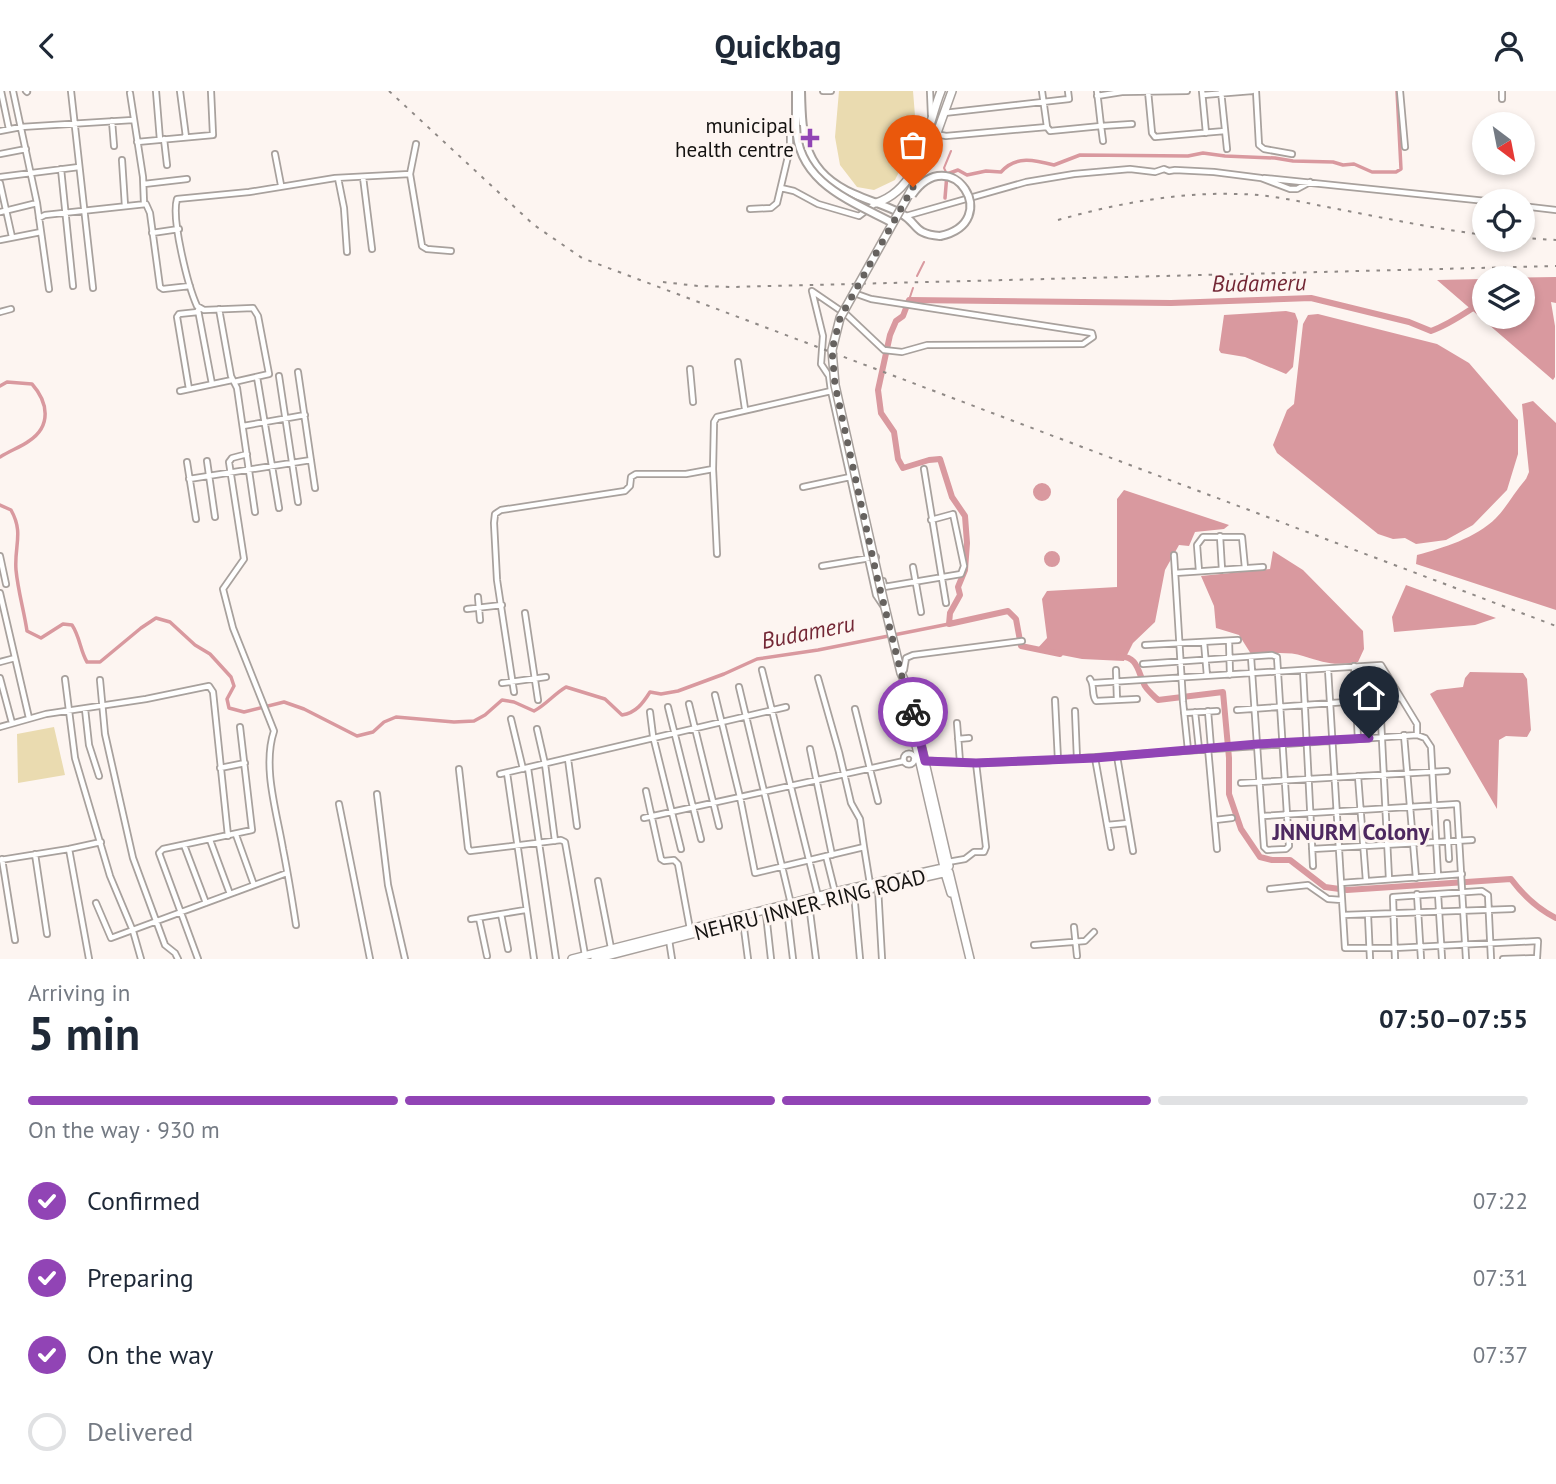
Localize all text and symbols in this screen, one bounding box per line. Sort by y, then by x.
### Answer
text: Quickbag [714,25,842,67]
icon: back [28,27,66,65]
icon: person [1490,27,1528,65]
place label: municipal health centre [675,112,794,163]
north arrow [1472,112,1535,175]
map controls [1472,112,1535,329]
pin [883,115,943,187]
icon: bag [894,126,932,164]
marker: municipal health centre [800,128,820,148]
button: locate [1472,189,1535,252]
button: layers [1472,266,1535,329]
water label: Budameru [1211,267,1307,298]
water label: Budameru [759,608,858,655]
pin [1339,666,1399,738]
courier [878,677,948,747]
icon: home [1350,677,1388,715]
icon: bike [894,693,932,731]
district label: JNNURM Colony [1271,817,1431,846]
street label: NEHRU INNER RING ROAD [691,863,928,946]
text: Arriving in [28,978,130,1007]
text: 07:50–07:55 [1379,1002,1528,1035]
text: 5 min [28,1003,140,1063]
text: On the way · 930 m [28,1115,220,1144]
icon: check [28,1182,66,1220]
text: Confirmed [87,1184,200,1217]
text: 07:22 [1473,1186,1528,1215]
icon: check [28,1259,66,1297]
text: Preparing [87,1261,194,1294]
text: 07:31 [1473,1263,1528,1292]
icon: check [28,1336,66,1374]
text: On the way [87,1338,213,1371]
text: 07:37 [1473,1340,1528,1369]
text: Delivered [87,1415,193,1448]

